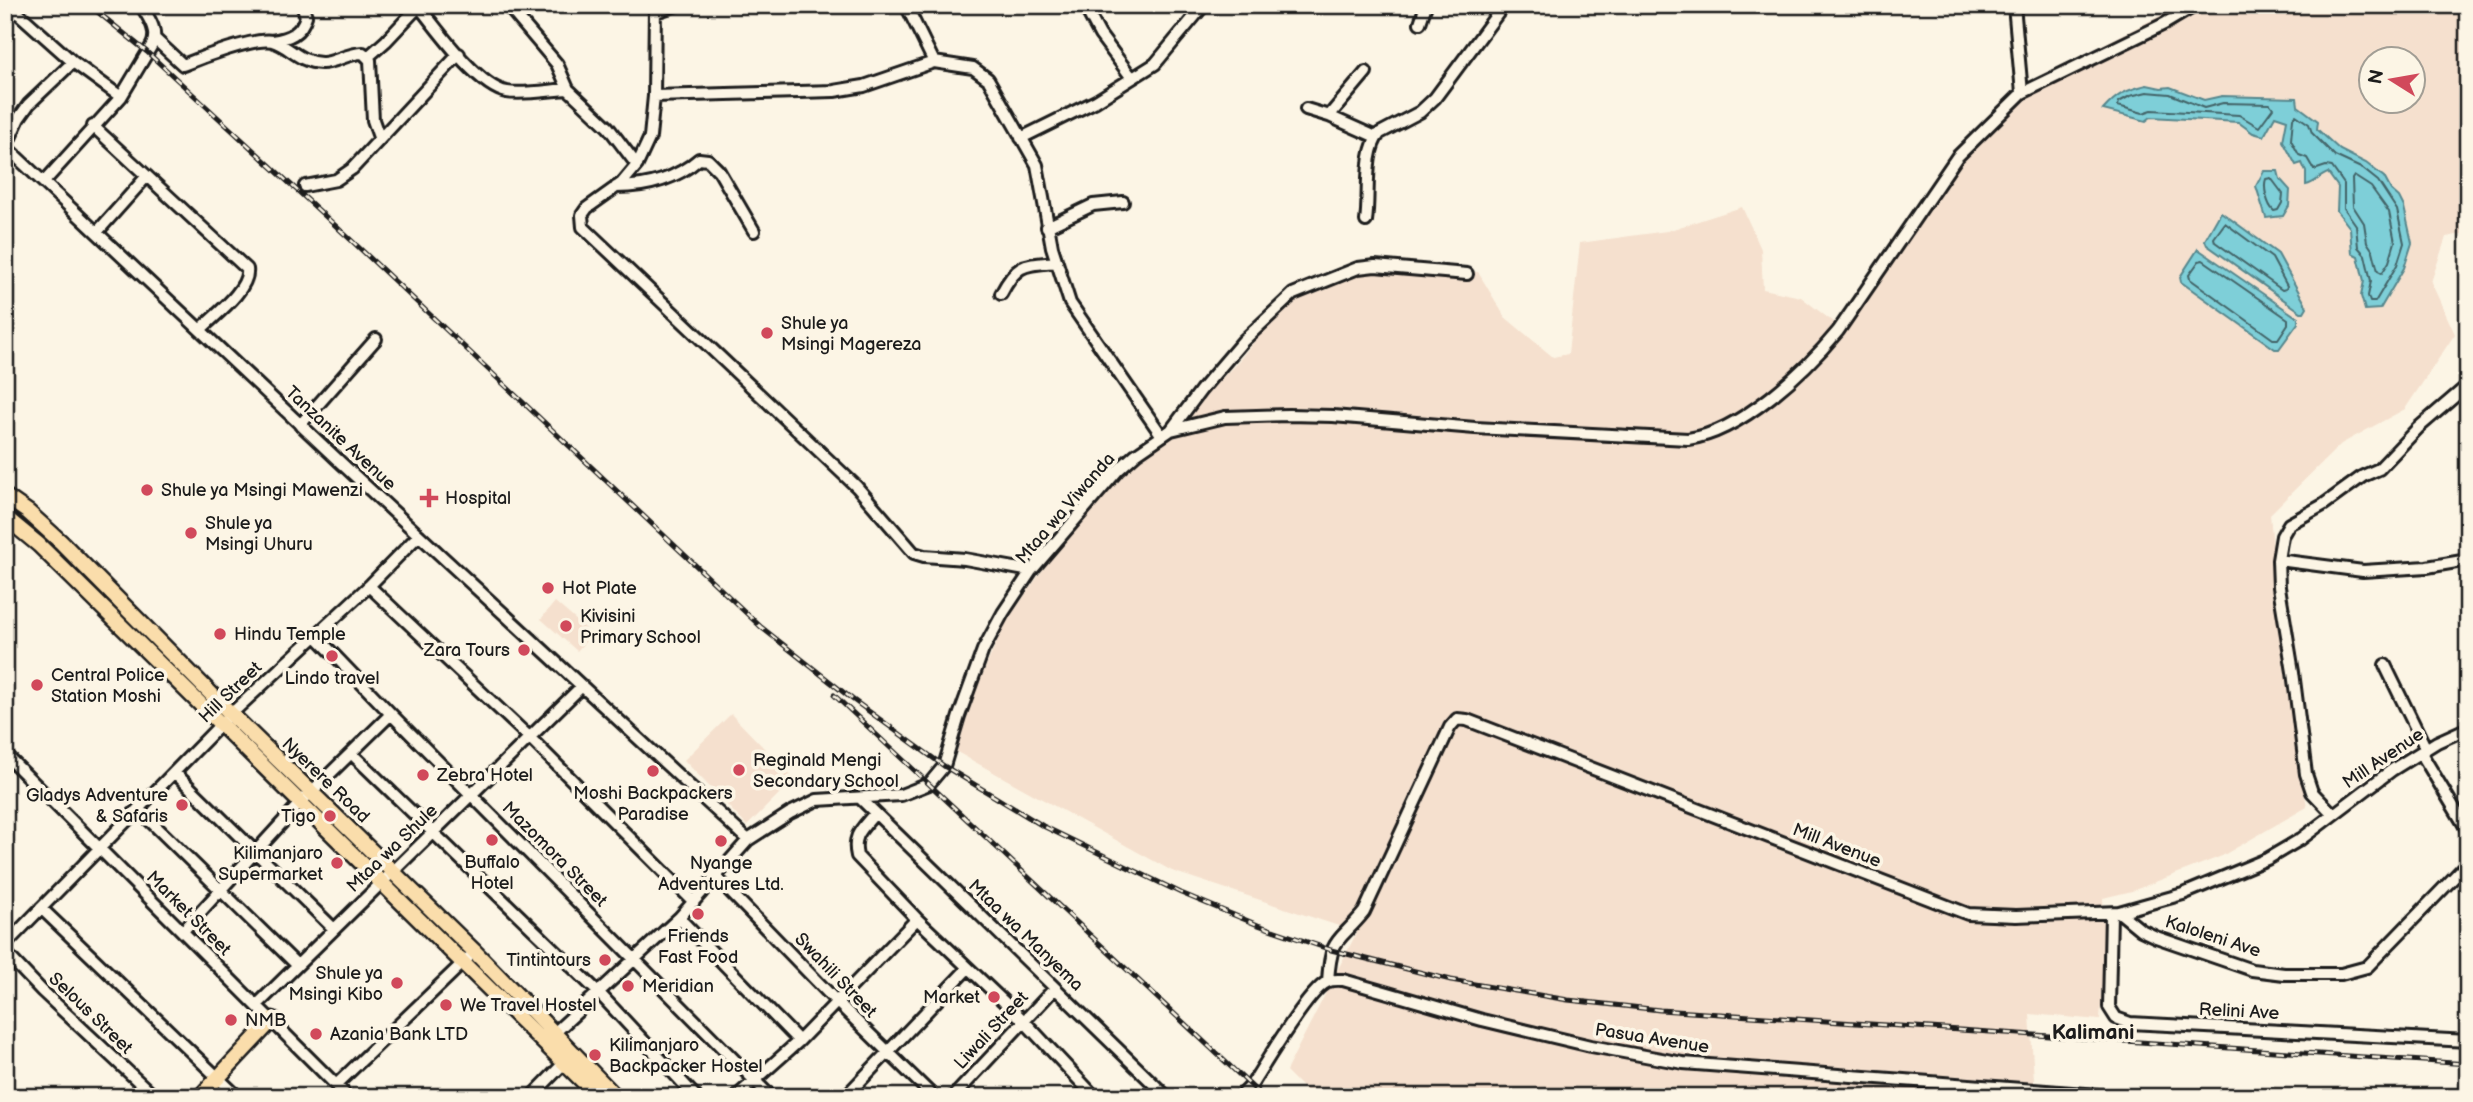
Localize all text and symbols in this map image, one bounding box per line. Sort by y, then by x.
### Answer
north arrow [2358,46,2428,116]
text: N [2364,68,2389,86]
place label: Shule ya Msingi Magereza [781,313,921,355]
marker: Shule ya Msingi Magereza [759,325,775,341]
street label: Tanzanite Avenue [281,382,400,495]
street label: Mtaa wa Viwanda [1011,448,1119,568]
place label: Shule ya Msingi Mawenzi [161,480,363,501]
marker: Shule ya Msingi Mawenzi [139,482,155,498]
marker: Hospital [419,488,439,508]
place label: Hospital [445,488,511,509]
place label: Shule ya Msingi Uhuru [205,513,313,555]
marker: Shule ya Msingi Uhuru [183,525,199,541]
place label: Hot Plate [562,578,637,599]
marker: Hot Plate [540,580,556,596]
place label: Kivisini Primary School [580,606,701,648]
marker: Kivisini Primary School [558,618,574,634]
place label: Hindu Temple [234,624,346,645]
marker: Hindu Temple [212,626,228,642]
place label: Zara Tours [423,640,510,661]
marker: Zara Tours [516,642,532,658]
marker: Lindo travel [324,648,340,664]
street label: Hill Street [195,657,267,727]
place label: Central Police Station Moshi [51,665,165,707]
place label: Lindo travel [284,668,380,689]
marker: Central Police Station Moshi [29,677,45,693]
street label: Mill Avenue [2339,724,2428,793]
street label: Nyerere Road [278,733,374,827]
place label: Reginald Mengi Secondary School [753,750,899,792]
marker: Reginald Mengi Secondary School [731,762,747,778]
marker: Moshi Backpackers Paradise [645,763,661,779]
place label: Zebra Hotel [436,765,533,786]
marker: Zebra Hotel [415,767,431,783]
place label: Moshi Backpackers Paradise [573,783,733,825]
place label: Gladys Adventure & Safaris [26,785,168,827]
marker: Gladys Adventure & Safaris [174,797,190,813]
street label: Mazomora Street [498,798,612,912]
street label: Mtaa wa Shule [343,800,442,897]
place label: Tigo [281,806,316,827]
marker: Tigo [322,808,338,824]
street label: Mill Avenue [1790,819,1884,872]
marker: Buffalo Hotel [484,832,500,848]
marker: Nyange Adventures Ltd. [713,833,729,849]
place label: Kilimanjaro Supermarket [218,843,323,885]
place label: Buffalo Hotel [464,852,520,894]
place label: Nyange Adventures Ltd. [658,853,784,895]
marker: Kilimanjaro Supermarket [329,855,345,871]
street label: Market Street [142,867,236,960]
street label: Mtaa wa Manyema [964,875,1087,996]
marker: Friends Fast Food [690,906,706,922]
street label: Kaloleni Ave [2162,911,2264,962]
place label: Friends Fast Food [658,926,738,968]
street label: Swahili Street [790,929,881,1022]
place label: Tintintours [506,950,591,971]
marker: Tintintours [597,952,613,968]
place label: Shule ya Msingi Kibo [289,963,383,1005]
street label: Selous Street [44,968,137,1059]
marker: Shule ya Msingi Kibo [389,975,405,991]
place label: Meridian [642,976,714,997]
marker: Meridian [620,978,636,994]
place label: Market [923,987,980,1008]
street label: Liwali Street [950,987,1033,1074]
marker: Market [986,989,1002,1005]
place label: We Travel Hostel [460,995,597,1016]
marker: We Travel Hostel [438,997,454,1013]
street label: Relini Ave [2198,999,2280,1024]
place label: NMB [245,1010,286,1031]
marker: NMB [223,1012,239,1028]
street label: Pasua Avenue [1593,1019,1711,1058]
district label: Kalimani [2052,1020,2134,1045]
place label: Azania Bank LTD [330,1024,468,1045]
marker: Azania Bank LTD [308,1026,324,1042]
place label: Kilimanjaro Backpacker Hostel [609,1035,763,1077]
marker: Kilimanjaro Backpacker Hostel [587,1047,603,1063]

